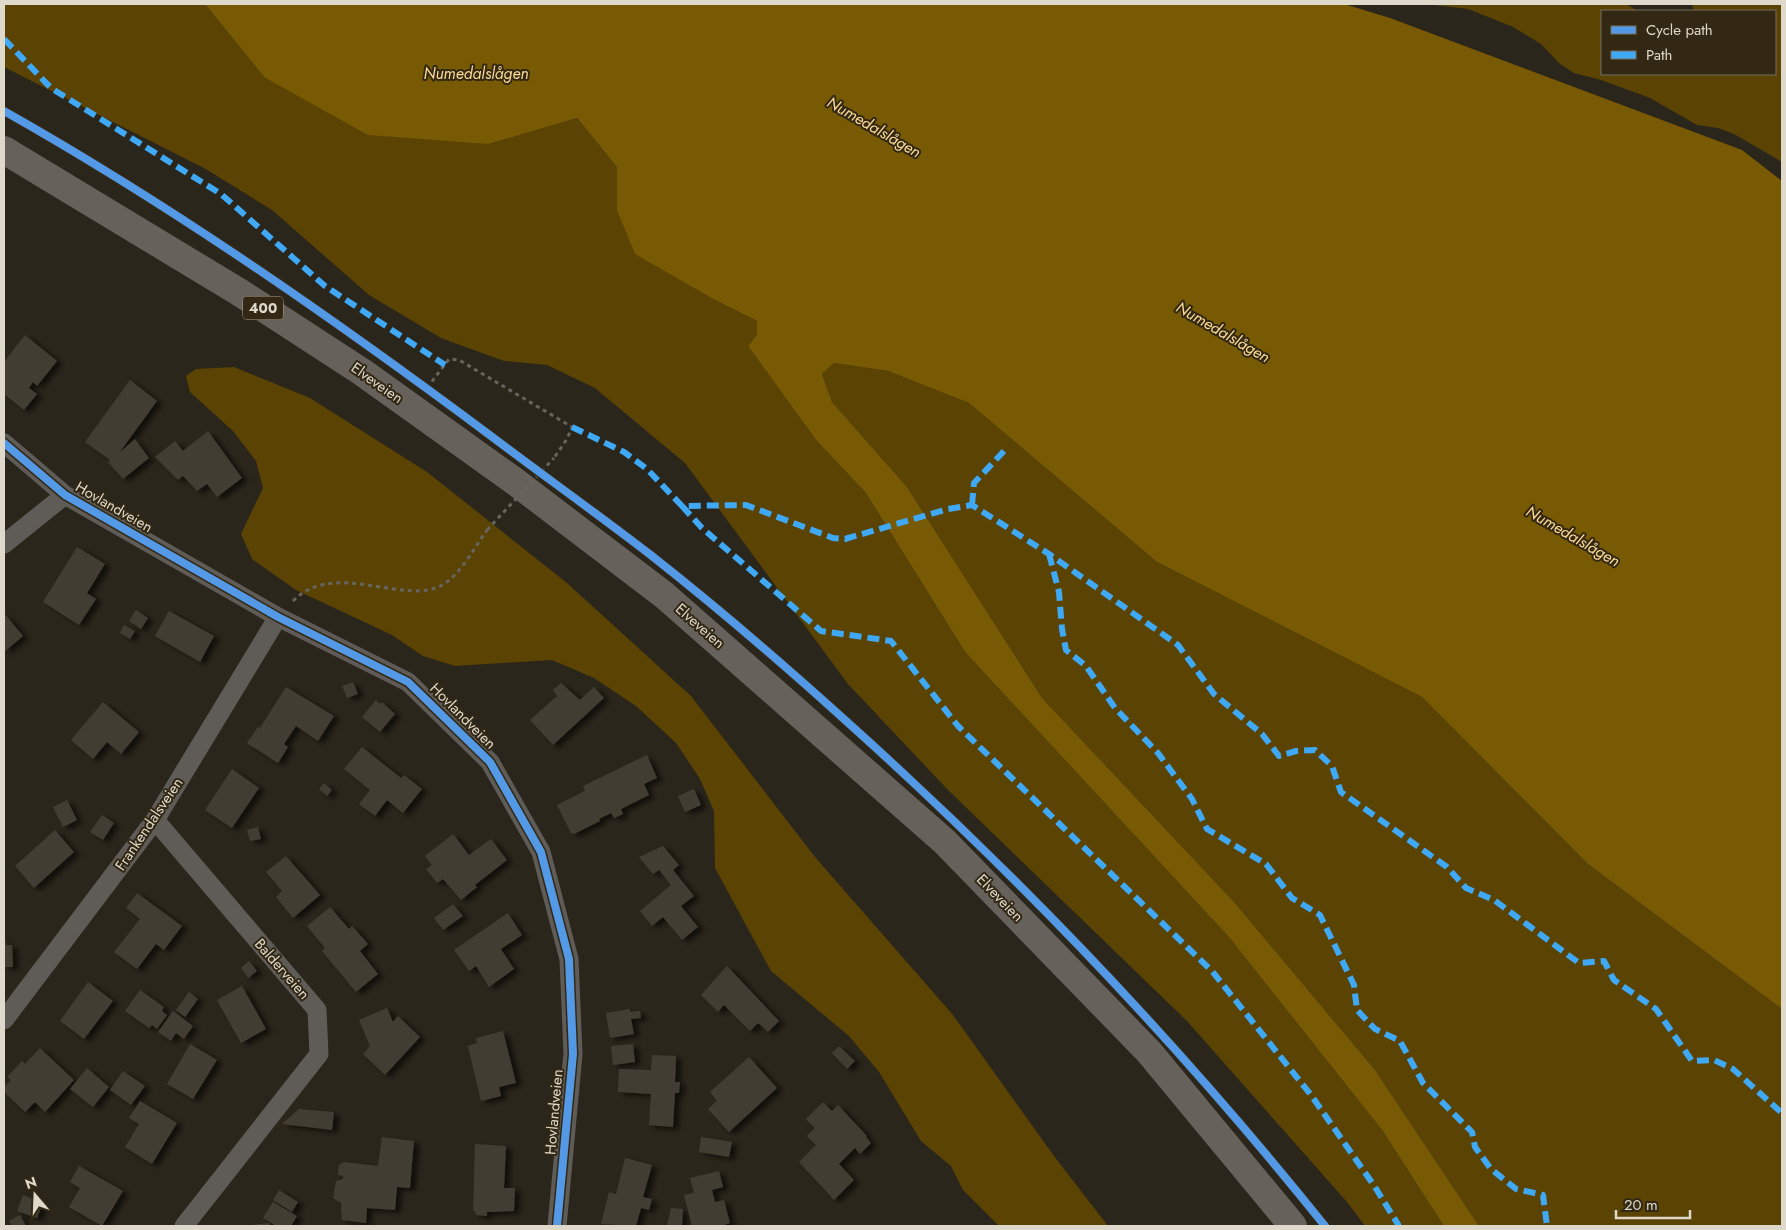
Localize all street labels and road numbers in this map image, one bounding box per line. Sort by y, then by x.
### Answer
road number: 400 [243,296,283,320]
street label: Elveveien [346,357,408,409]
street label: Hovlandveien [71,476,157,538]
street label: Elveveien [670,598,730,654]
street label: Hovlandveien [425,678,501,754]
street label: Frankendalsveien [110,773,188,875]
street label: Elveveien [972,869,1028,927]
street label: Balderveien [249,934,315,1004]
street label: Hovlandveien [539,1068,569,1156]

